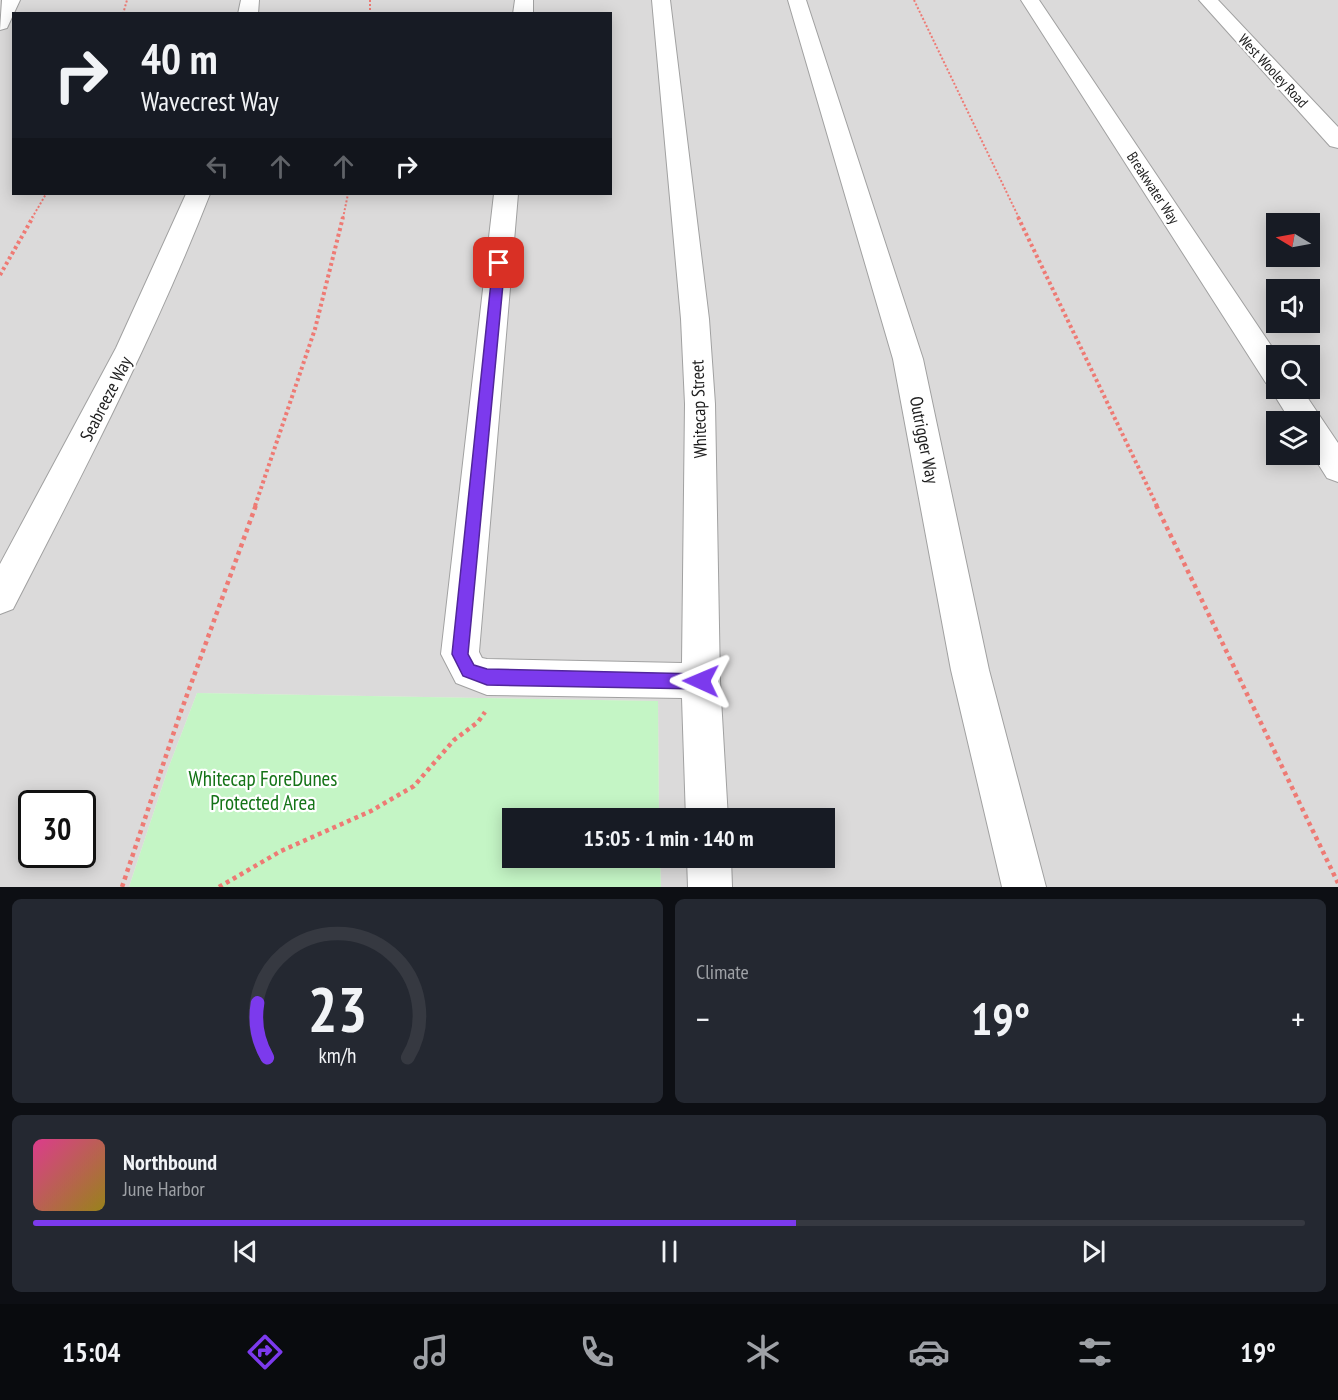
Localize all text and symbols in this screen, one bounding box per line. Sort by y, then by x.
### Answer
street label: West Wooley Road [1234,30,1312,111]
text: 40 m [141,31,218,86]
icon: right [42,36,120,114]
text: Wavecrest Way [141,84,279,118]
street label: Breakwater Way [1123,148,1184,228]
icon: left [201,150,234,183]
icon: ahead [264,150,297,183]
icon: ahead [327,150,360,183]
icon: right [390,150,423,183]
north arrow [1266,213,1320,267]
map controls [1266,213,1320,465]
pin [473,237,524,288]
icon: arrive [482,246,515,279]
button: sound [1266,279,1320,333]
button: search [1266,345,1320,399]
street label: Seabreeze Way [74,352,137,445]
street label: Whitecap Street [685,359,712,459]
street label: Outrigger Way [905,394,944,486]
button: layers [1266,411,1320,465]
position arrow [669,649,733,713]
park label: Whitecap ForeDunes Protected Area [189,765,337,816]
speed limit sign: 30 [18,790,96,868]
text: 15:05 · 1 min · 140 m [583,824,754,852]
text: Climate [696,959,749,985]
text: 23 [308,968,367,1049]
text: 19° [971,989,1030,1047]
text: − [696,997,710,1040]
text: + [1291,997,1305,1040]
text: km/h [318,1041,357,1069]
text: Northbound [123,1148,217,1176]
text: June Harbor [123,1176,205,1202]
icon: previous [229,1235,262,1268]
icon: pause [653,1235,686,1268]
icon: next [1077,1235,1110,1268]
icon: directions [244,1331,286,1373]
icon: music [410,1331,452,1373]
icon: phone [576,1331,618,1373]
icon: climate [742,1331,784,1373]
icon: car [908,1331,950,1373]
icon: filters [1074,1331,1116,1373]
text: 15:04 [62,1335,120,1369]
text: 19° [1240,1335,1276,1369]

